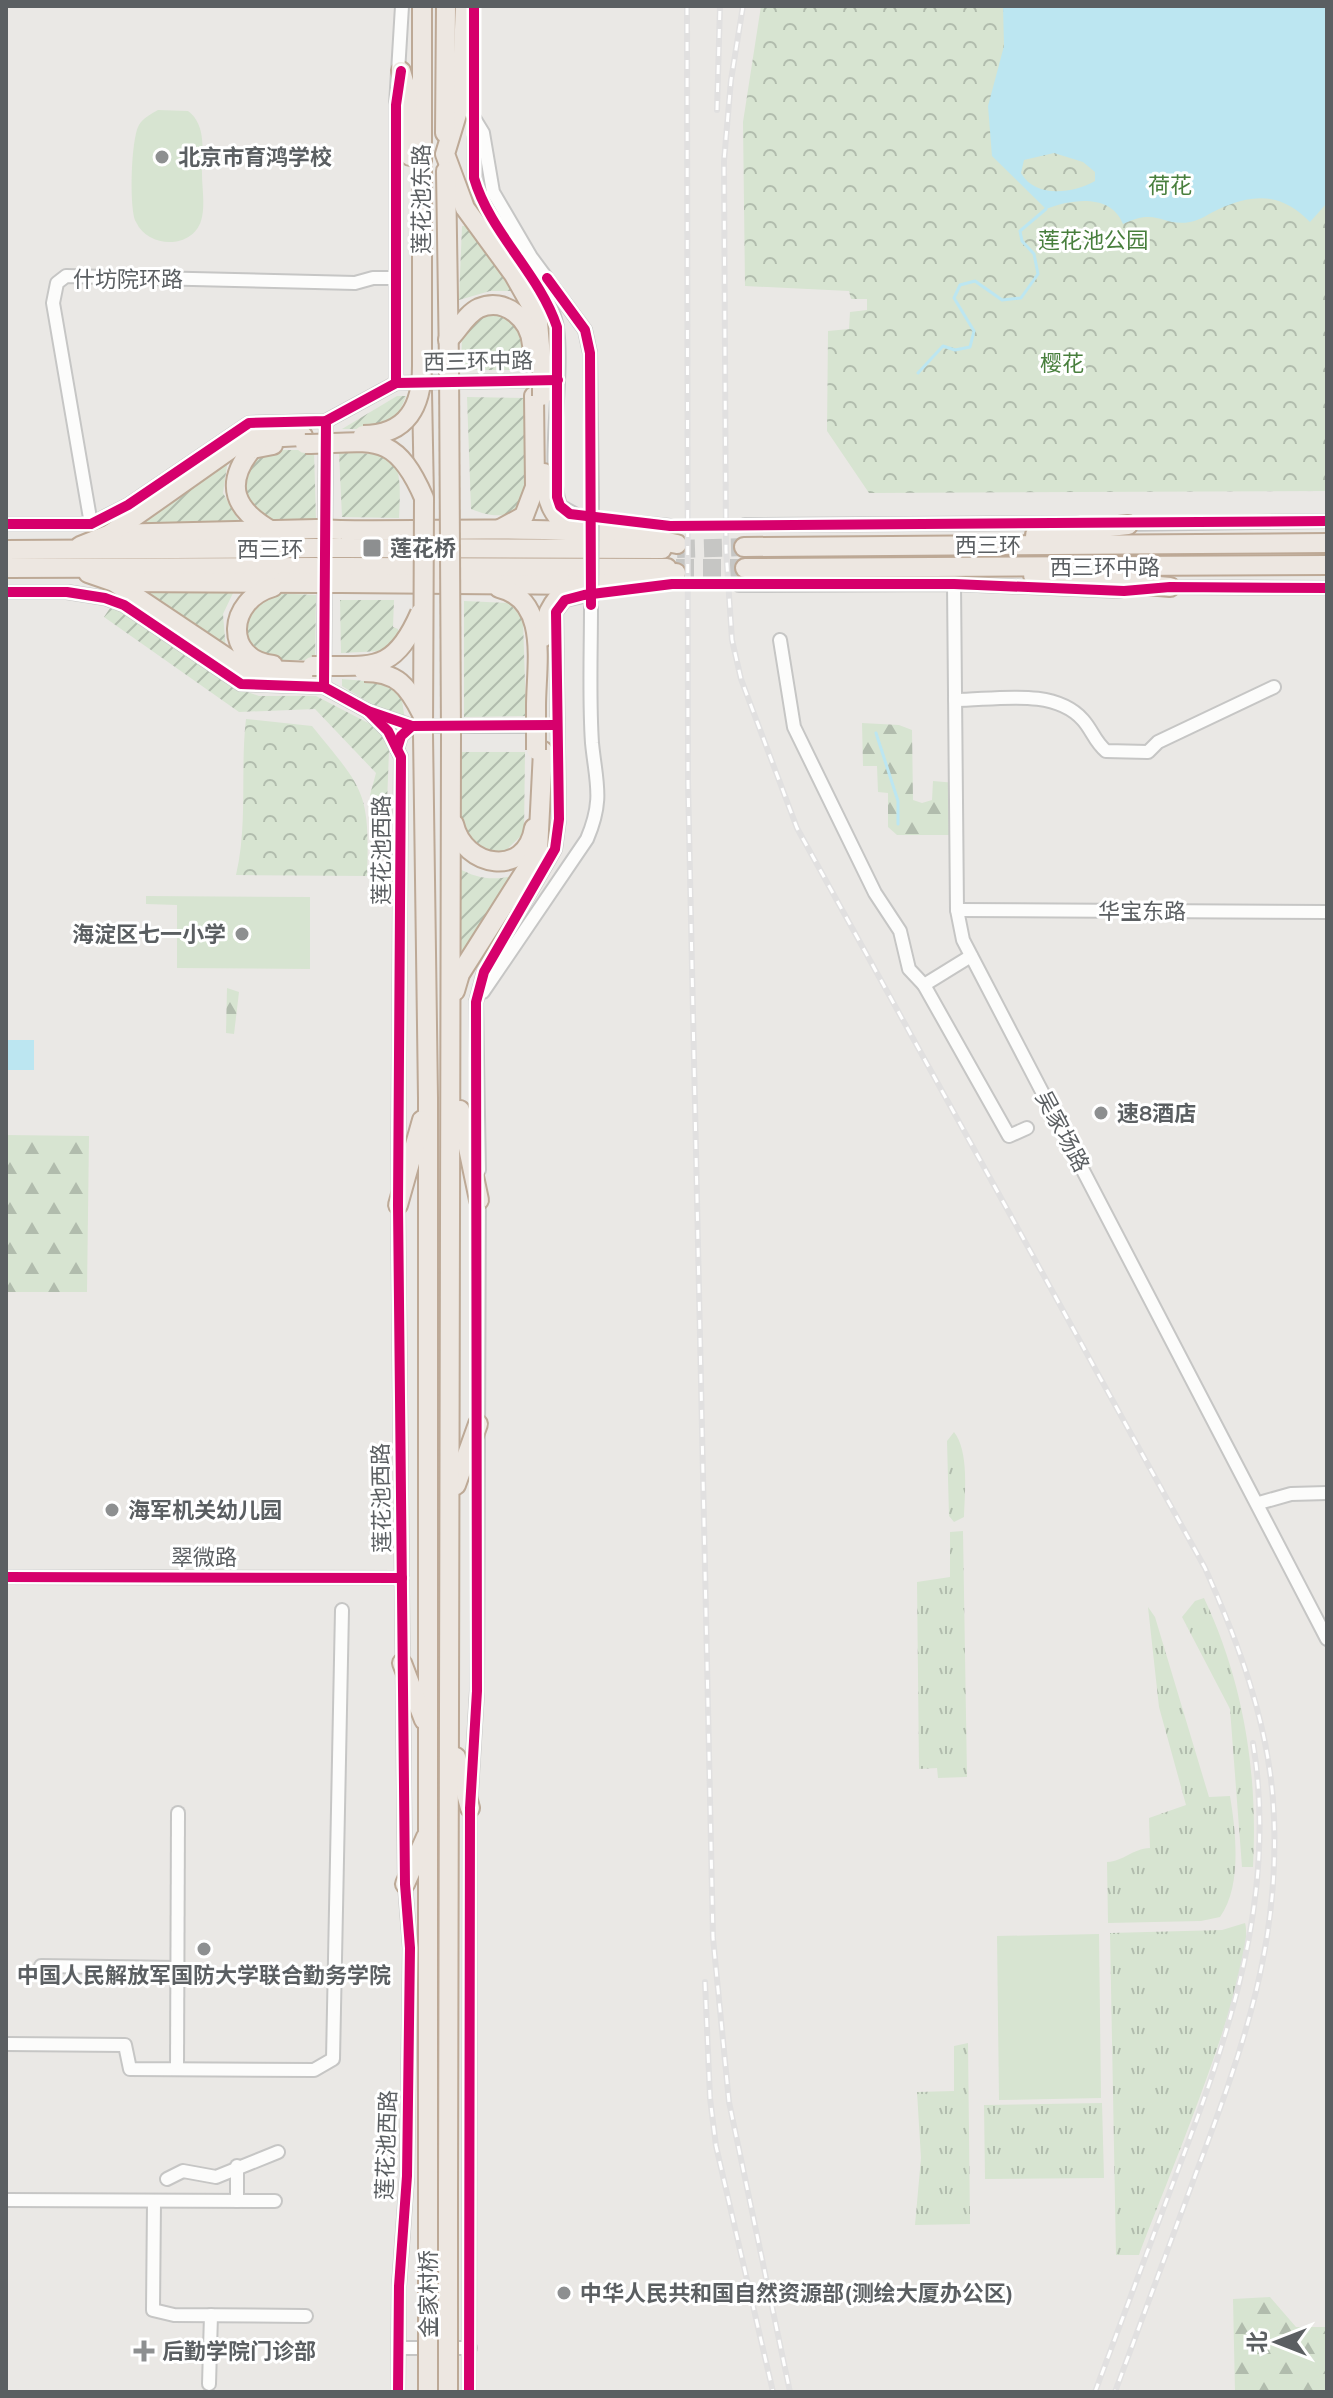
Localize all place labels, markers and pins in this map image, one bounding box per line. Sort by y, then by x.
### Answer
place label: 北京市育鸿学校 [178,143,332,171]
marker: 北京市育鸿学校 [153,148,171,166]
place label: 莲花桥 [390,534,456,562]
marker: 莲花桥 [361,537,383,559]
place label: 海淀区七一小学 [72,920,226,948]
marker: 海淀区七一小学 [233,925,251,943]
place label: 速8酒店 [1117,1099,1196,1127]
marker: 速8酒店 [1092,1104,1110,1122]
place label: 海军机关幼儿园 [128,1496,282,1524]
marker: 海军机关幼儿园 [103,1501,121,1519]
marker: 中国人民解放军国防大学联合勤务学院 [195,1940,213,1958]
place label: 中国人民解放军国防大学联合勤务学院 [17,1961,391,1989]
place label: 中华人民共和国自然资源部(测绘大厦办公区) [580,2279,1014,2307]
marker: 中华人民共和国自然资源部(测绘大厦办公区) [555,2284,573,2302]
place label: 后勤学院门诊部 [162,2337,316,2365]
marker: 后勤学院门诊部 [133,2340,155,2362]

